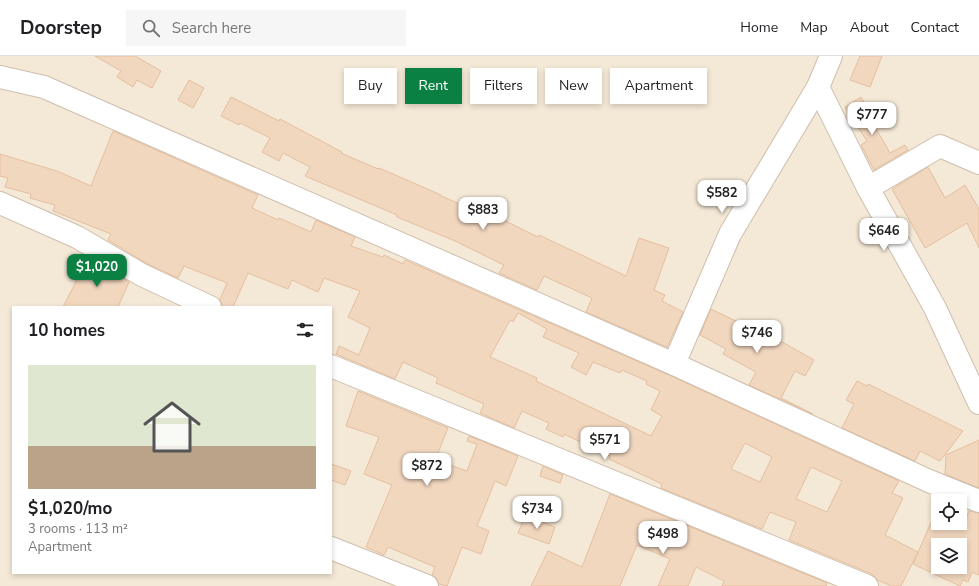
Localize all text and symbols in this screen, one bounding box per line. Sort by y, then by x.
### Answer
search box [126,10,406,46]
text: Doorstep [20,15,102,41]
icon: search [140,17,162,39]
text: Search here [172,18,251,38]
text: Home [740,18,778,37]
text: Map [800,18,828,37]
text: About [850,18,889,37]
text: Contact [911,18,959,37]
chip: Buy [344,68,397,104]
chip: Rent [405,68,462,104]
chip: Filters [470,68,537,104]
chip: New [545,68,602,104]
chip: Apartment [610,68,707,104]
pin: $777 [848,102,896,136]
text: $777 [856,106,888,124]
pin: $582 [698,180,746,214]
text: $582 [706,184,738,202]
pin: $883 [459,197,507,231]
text: $883 [467,201,499,219]
pin: $646 [860,218,908,252]
text: $646 [868,222,900,240]
pin: $1,020 [64,254,130,288]
text: $1,020 [76,258,118,276]
text: 10 homes [28,319,105,342]
icon: filters [294,319,316,341]
pin: $746 [733,320,781,354]
text: $746 [741,324,773,342]
icon: home [136,391,208,463]
pin: $571 [581,427,629,461]
text: $571 [589,431,621,449]
pin: $872 [403,453,451,487]
text: $872 [411,457,443,475]
map controls [931,494,967,574]
button: locate [931,494,967,530]
pin: $734 [513,496,561,530]
text: $1,020/mo [28,497,112,520]
text: $734 [521,500,553,518]
text: 3 rooms · 113 m² [28,520,128,538]
pin: $498 [639,521,687,555]
text: $498 [647,525,679,543]
text: Apartment [28,538,91,556]
button: layers [931,538,967,574]

